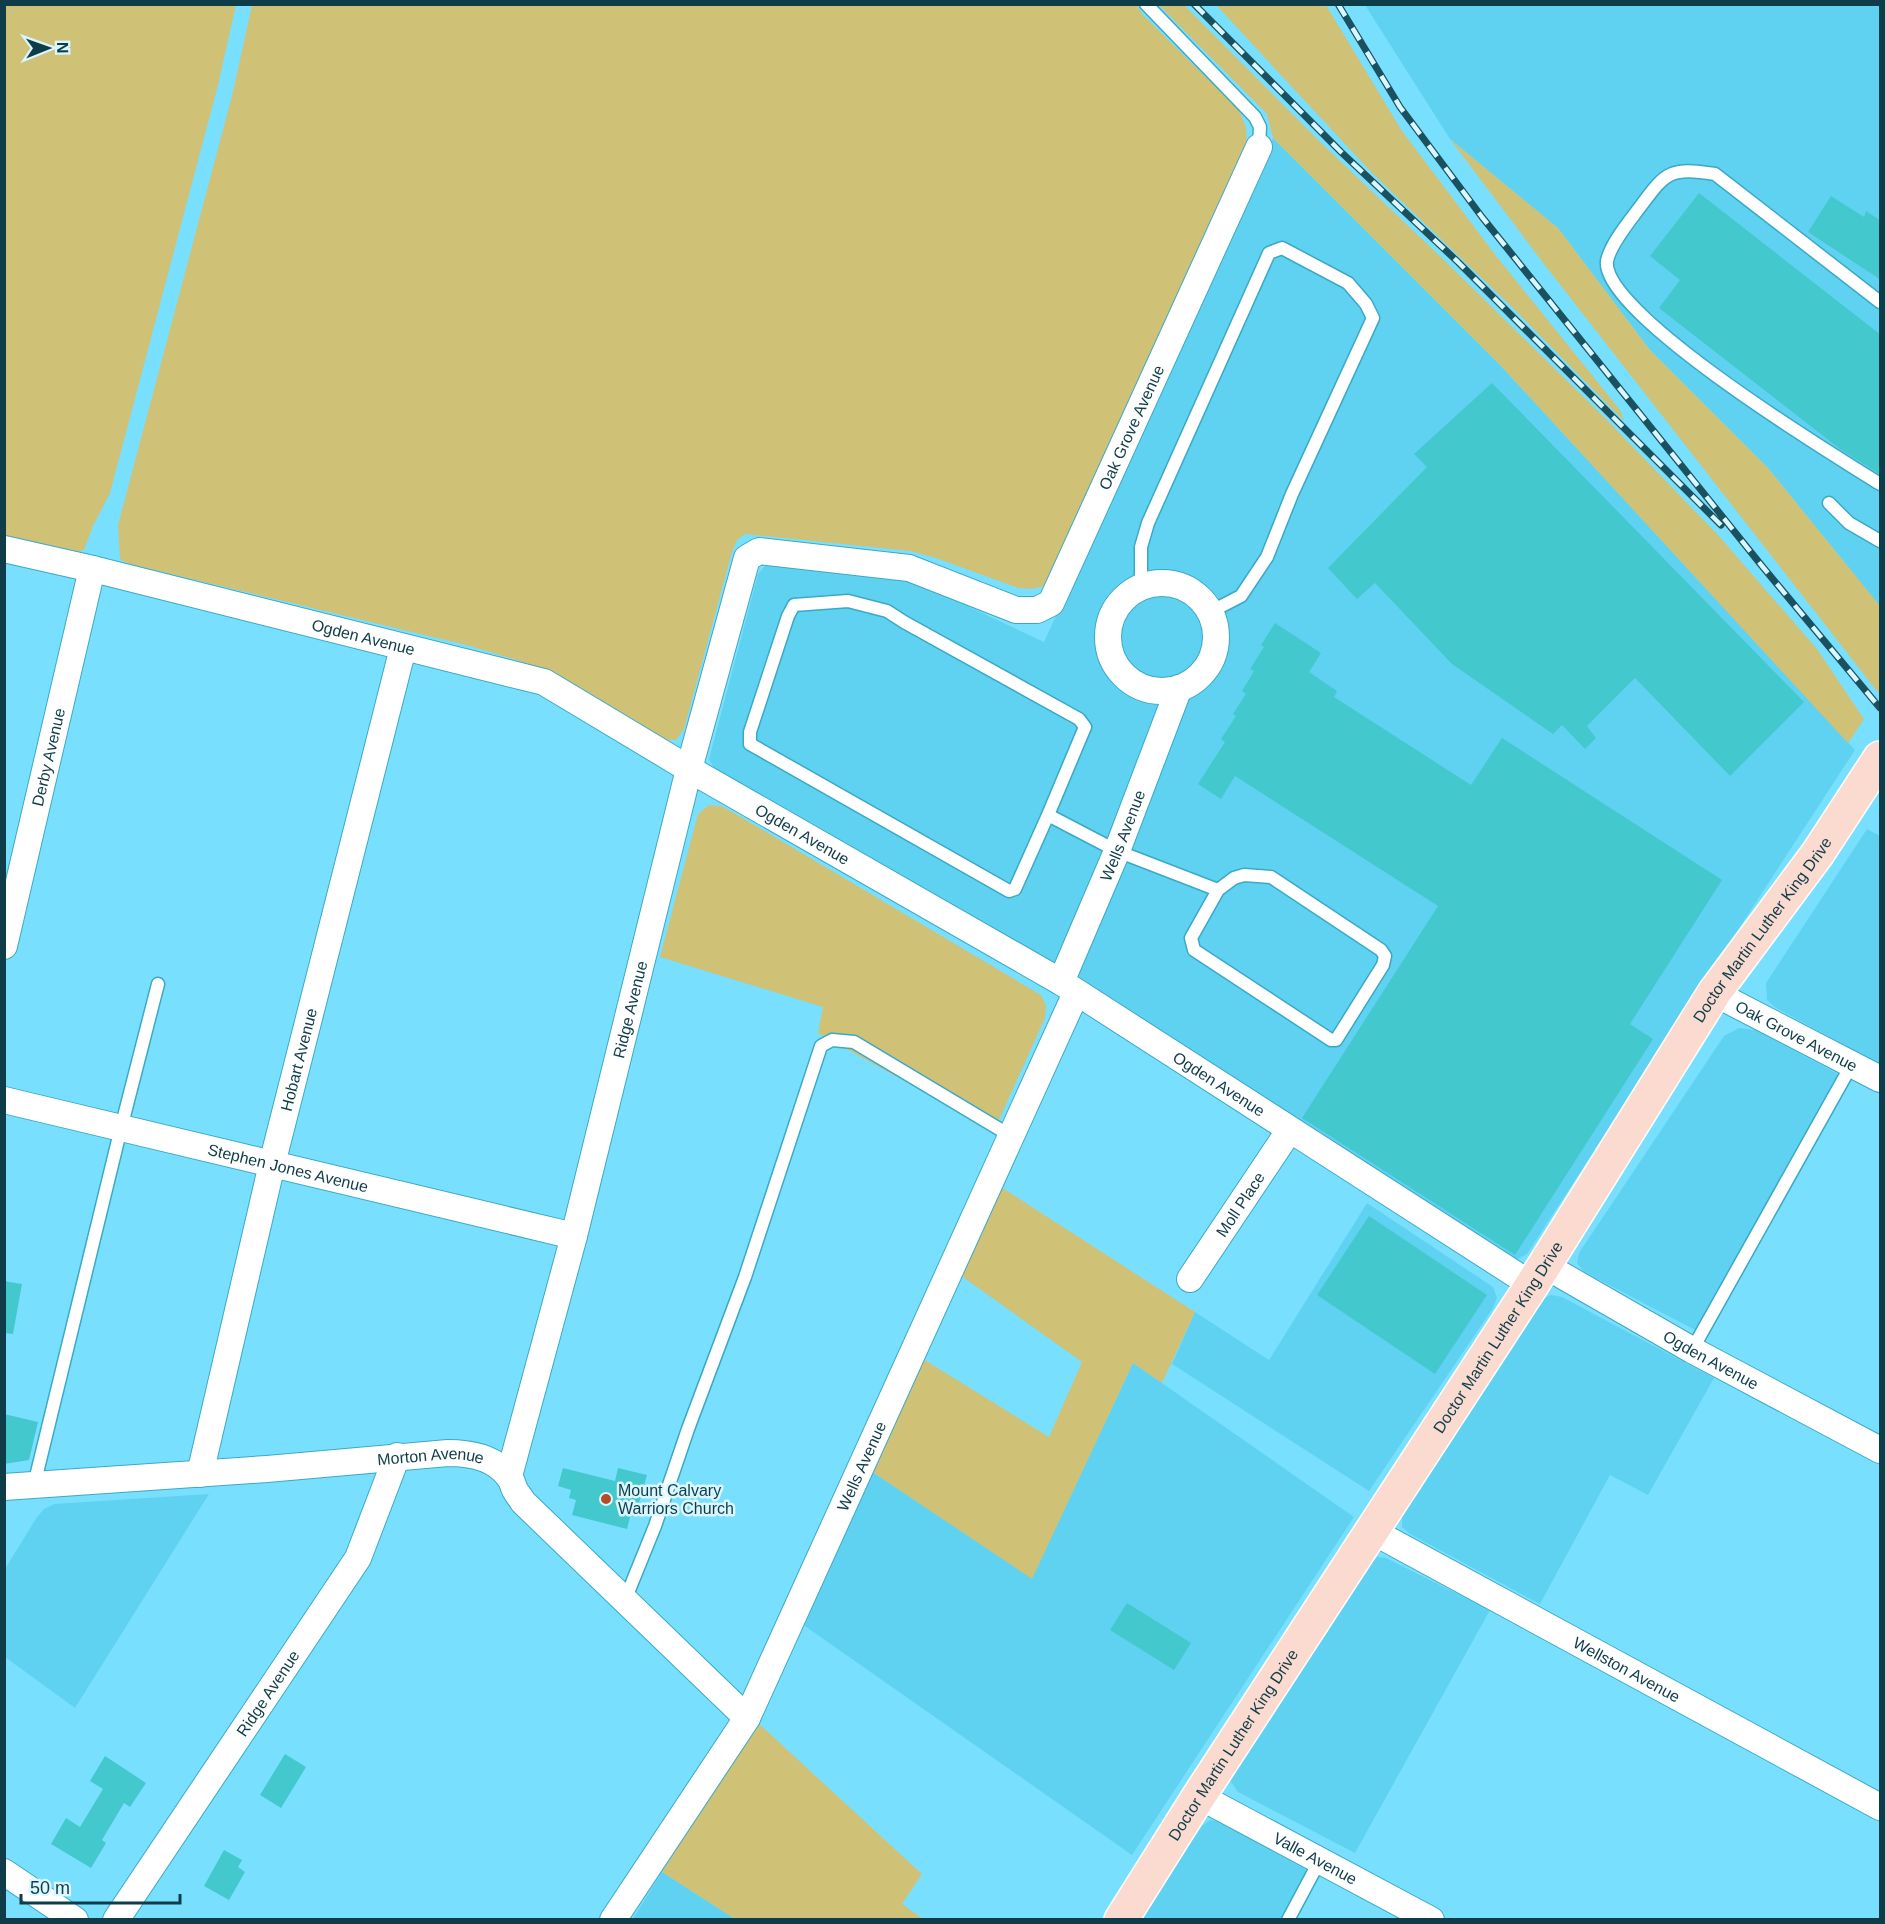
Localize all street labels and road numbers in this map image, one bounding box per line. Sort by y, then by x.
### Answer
street label: Oak Grove Avenue [1095,362,1167,492]
street label: Ogden Avenue [310,616,417,658]
street label: Derby Avenue [28,706,68,808]
street label: Wells Avenue [1097,787,1148,883]
street label: Ogden Avenue [752,800,853,868]
street label: Doctor Martin Luther King Drive [1690,834,1835,1025]
street label: Ridge Avenue [610,959,650,1060]
street label: Oak Grove Avenue [1733,997,1860,1074]
street label: Hobart Avenue [277,1006,320,1113]
street label: Ogden Avenue [1170,1048,1268,1120]
street label: Stephen Jones Avenue [206,1140,370,1195]
street label: Moll Place [1212,1169,1268,1240]
street label: Doctor Martin Luther King Drive [1430,1238,1566,1436]
street label: Ogden Avenue [1660,1327,1762,1392]
street label: Wells Avenue [834,1419,889,1514]
street label: Morton Avenue [377,1444,486,1468]
street label: Wellston Avenue [1571,1634,1683,1705]
street label: Doctor Martin Luther King Drive [1165,1646,1301,1843]
street label: Ridge Avenue [233,1647,302,1739]
street label: Valle Avenue [1271,1829,1360,1887]

